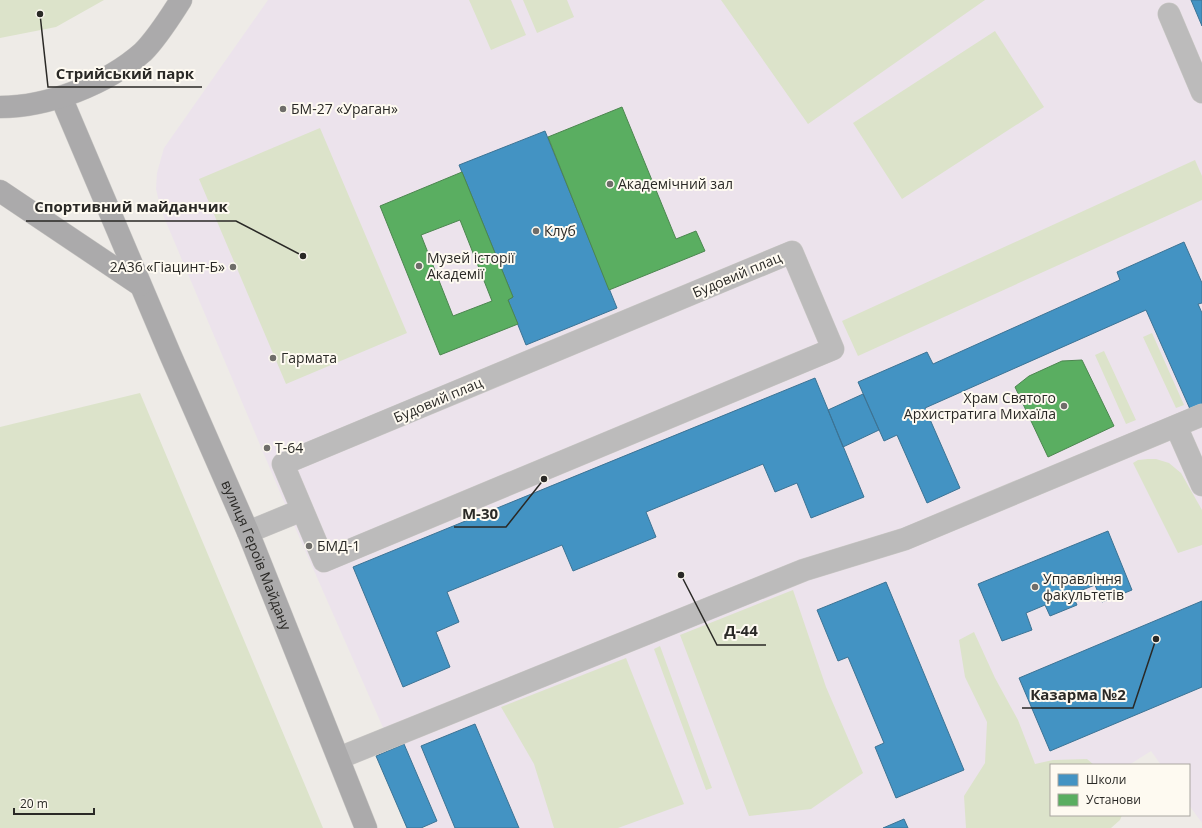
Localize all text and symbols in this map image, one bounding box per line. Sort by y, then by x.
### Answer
callout: Стрийський парк [48,60,202,87]
text: Стрийський парк [56,63,195,83]
place label: БМ-27 «Ураган» [291,99,398,118]
marker: БМ-27 «Ураган» [278,104,288,114]
place label: Академічний зал [618,174,733,193]
marker: Академічний зал [605,179,615,189]
callout: Спортивний майданчик [26,194,236,221]
text: Спортивний майданчик [34,196,228,216]
place label: Клуб [544,221,576,240]
marker: Клуб [531,226,541,236]
street label: Будовий плац [689,247,784,302]
place label: Музей історії Академії [427,248,515,283]
place label: 2А36 «Гіацинт-Б» [110,257,225,276]
marker: Музей історії Академії [414,261,424,271]
marker: 2А36 «Гіацинт-Б» [228,262,238,272]
place label: Гармата [281,348,337,367]
marker: Гармата [268,353,278,363]
street label: Будовий плац [390,372,485,427]
place label: Храм Святого Архистратига Михаїла [904,388,1056,423]
marker: Храм Святого Архистратига Михаїла [1059,401,1069,411]
place label: Т-64 [275,438,303,457]
marker: Т-64 [262,443,272,453]
street label: вулиця Героїв Майдану [217,477,296,634]
callout: М-30 [454,500,506,527]
text: М-30 [462,503,498,523]
place label: БМД-1 [317,536,360,555]
marker: БМД-1 [304,541,314,551]
place label: Управління факультетів [1043,569,1124,604]
marker: Управління факультетів [1030,582,1040,592]
callout: Д-44 [717,618,766,645]
text: Д-44 [724,620,758,640]
callout: Казарма №2 [1022,681,1133,708]
text: Казарма №2 [1030,684,1126,704]
legend [1050,764,1190,816]
text: Школи [1086,771,1126,788]
scale bar [14,790,94,816]
text: Установи [1086,791,1141,808]
text: 20 m [20,795,48,812]

